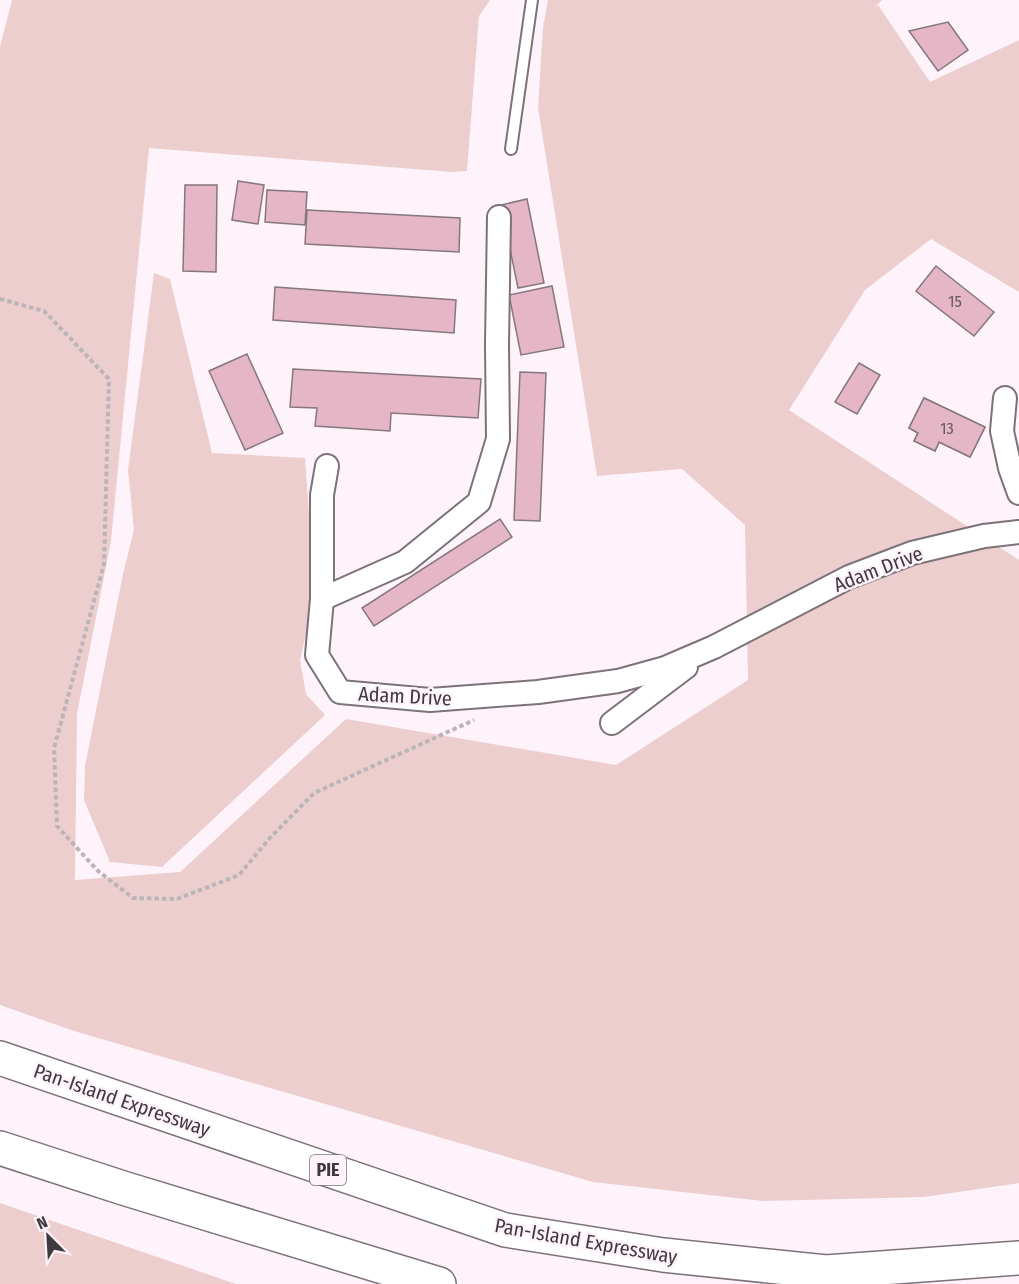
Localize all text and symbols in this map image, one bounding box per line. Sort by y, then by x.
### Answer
house number: 15 [948,292,962,311]
house number: 13 [940,419,954,438]
street label: Adam Drive [830,541,926,597]
street label: Adam Drive [358,682,452,710]
street label: Pan-Island Expressway [31,1059,213,1141]
road number: PIE [310,1155,346,1185]
north arrow [18,1206,78,1266]
text: N [34,1212,50,1233]
street label: Pan-Island Expressway [493,1213,679,1269]

